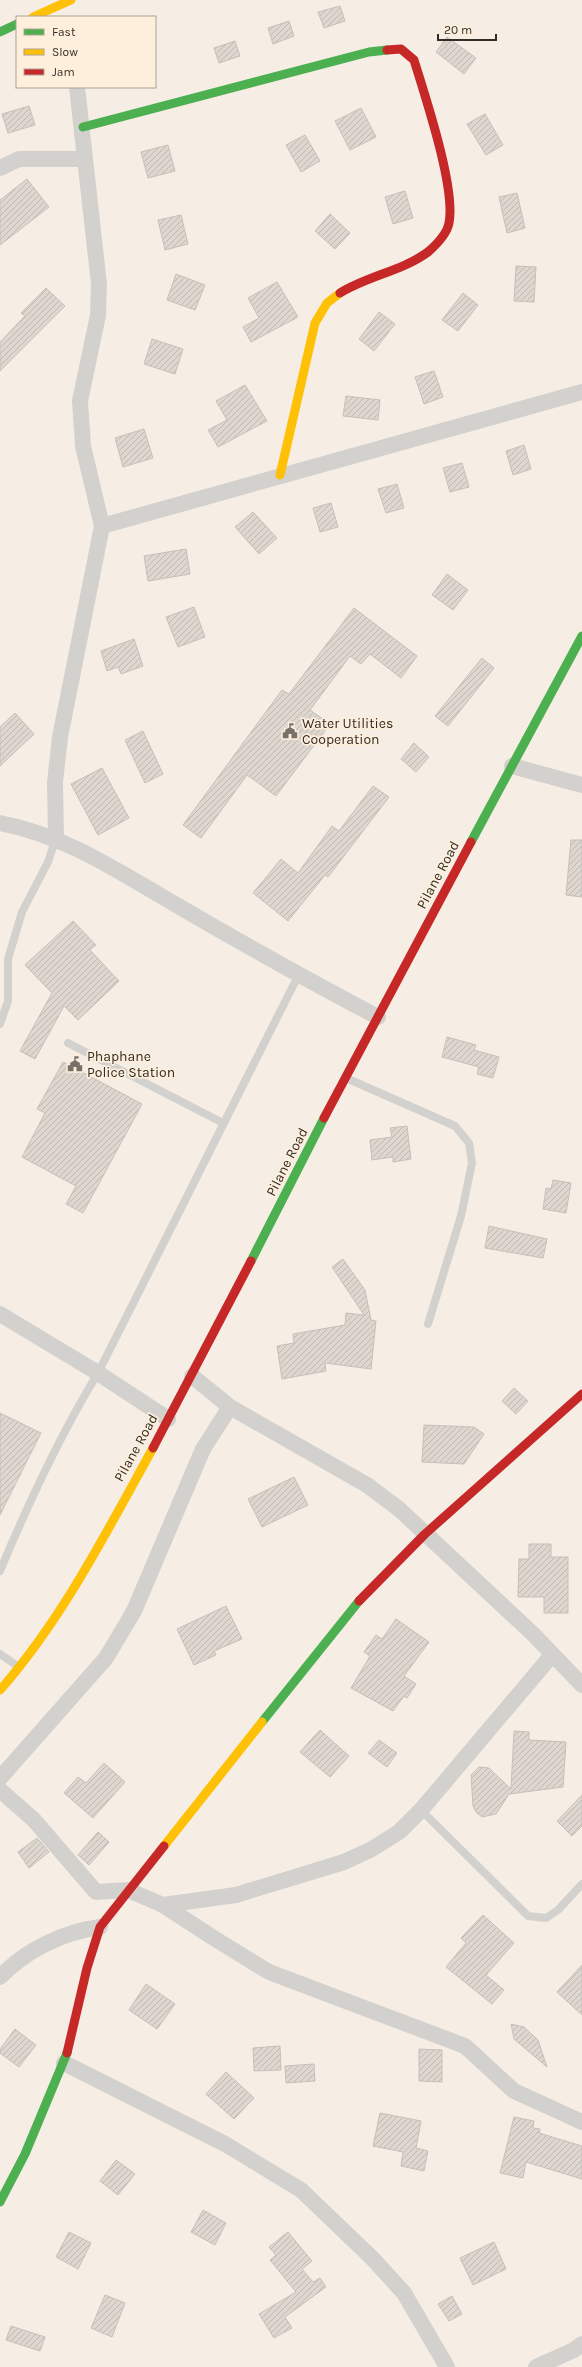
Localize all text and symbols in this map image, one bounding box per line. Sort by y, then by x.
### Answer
legend [16,16,156,88]
scale bar [438,16,496,42]
text: 20 m [444,23,472,37]
text: Fast [52,25,76,39]
text: Slow [52,45,78,59]
text: Jam [52,65,75,79]
place label: Water Utilities Cooperation [302,715,393,748]
public building icon: Water Utilities Cooperation [281,722,299,740]
street label: Pilane Road [413,838,463,912]
place label: Phaphane Police Station [87,1048,175,1081]
public building icon: Phaphane Police Station [66,1055,84,1073]
street label: Pilane Road [262,1125,312,1199]
street label: Pilane Road [110,1411,162,1485]

